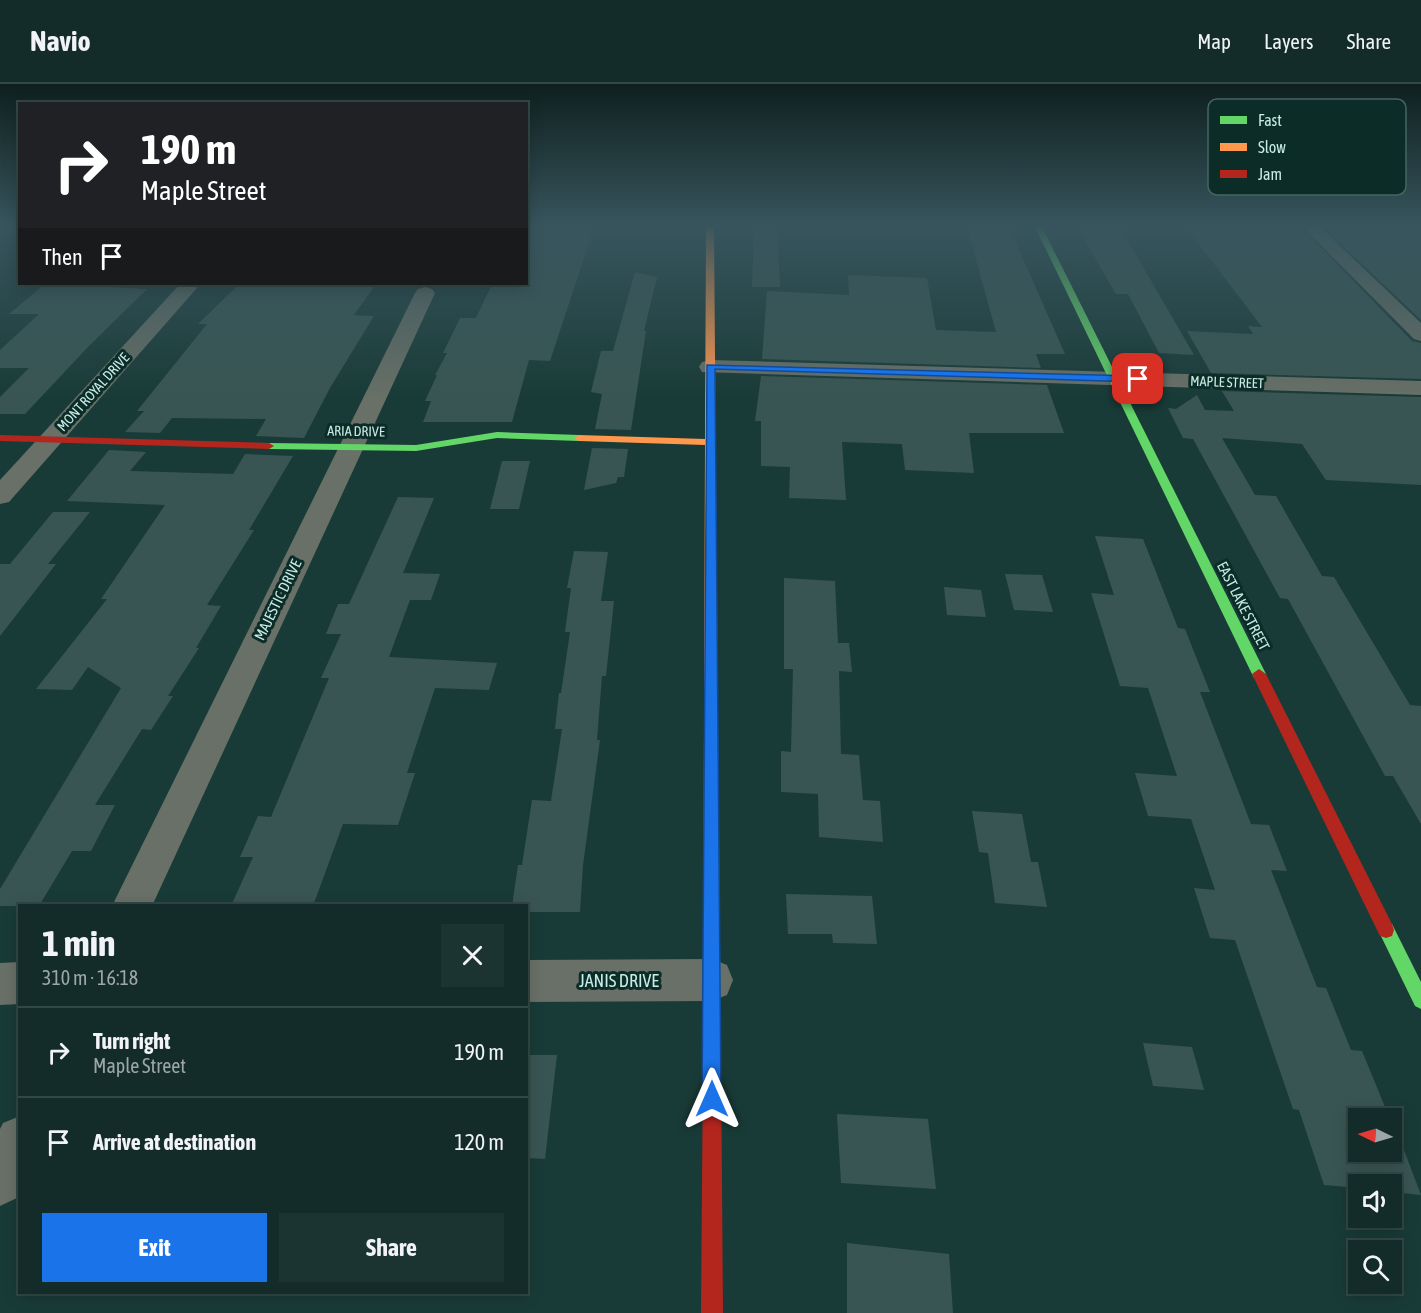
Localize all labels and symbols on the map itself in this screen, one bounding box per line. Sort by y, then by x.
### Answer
legend [1208,99,1406,195]
text: Fast [1258,111,1282,129]
text: Slow [1258,138,1286,156]
text: Jam [1258,165,1282,183]
street label: MONT ROYAL DRIVE [54,350,132,434]
pin [1112,353,1163,404]
street label: MAPLE STREET [1190,373,1264,391]
street label: ARIA DRIVE [327,422,385,440]
street label: MAJESTIC DRIVE [251,556,305,643]
street label: EAST LAKE STREET [1214,559,1273,653]
street label: JANIS DRIVE [579,970,659,991]
position arrow [680,1067,744,1131]
north arrow [1348,1108,1402,1162]

